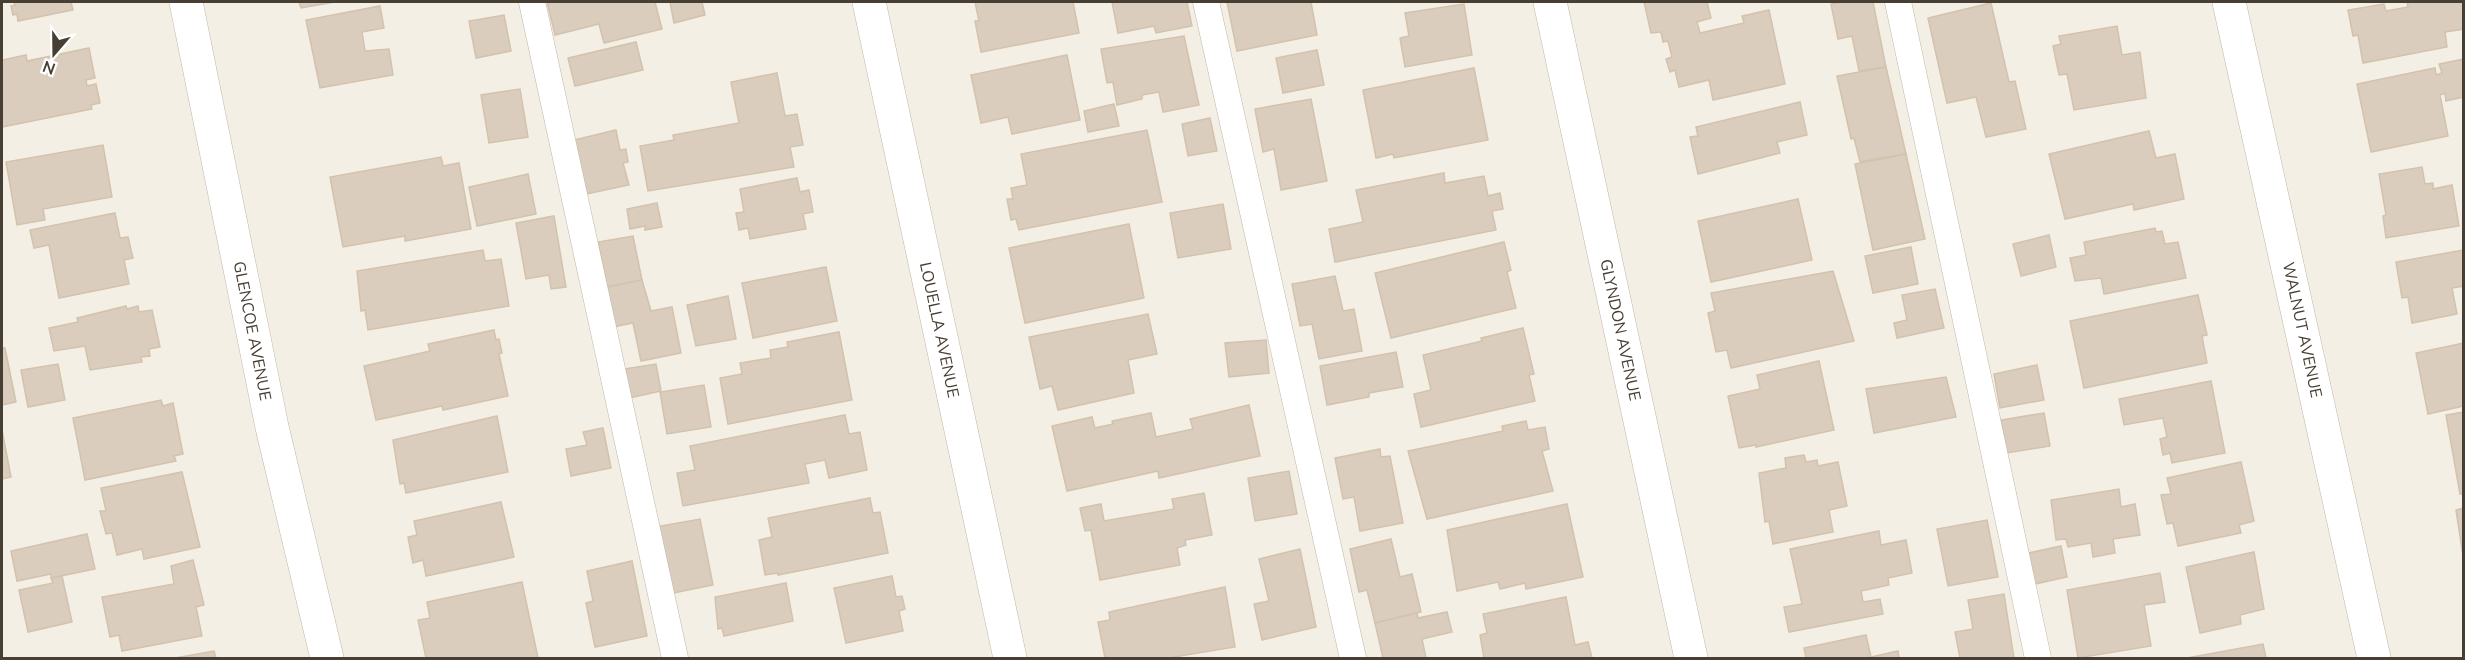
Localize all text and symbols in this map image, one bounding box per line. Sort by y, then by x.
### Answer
north arrow [24,24,84,84]
text: N [40,55,59,80]
street label: GLYNDON AVENUE [1594,257,1646,403]
street label: GLENCOE AVENUE [228,259,276,403]
street label: LOUELLA AVENUE [914,260,964,400]
street label: WALNUT AVENUE [2277,260,2327,400]

